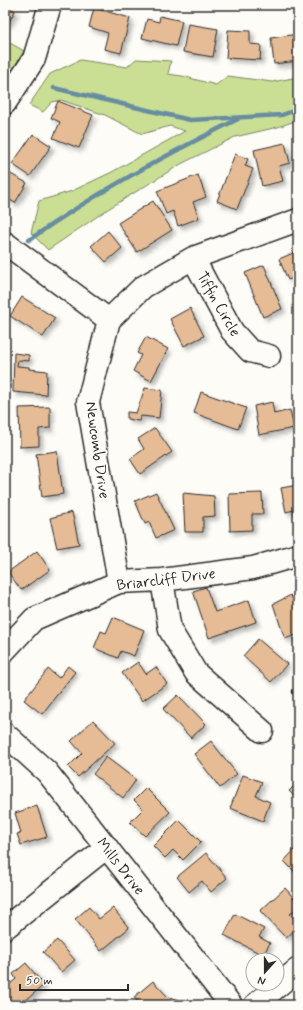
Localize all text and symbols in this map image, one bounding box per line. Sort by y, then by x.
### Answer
street label: Tiffin Circle [191,268,245,341]
street label: Newcomb Drive [80,400,114,500]
street label: Briarcliff Drive [116,564,217,596]
street label: Mills Drive [91,834,149,900]
north arrow [245,952,285,992]
scale bar [20,966,128,992]
text: 50 m [26,973,53,989]
text: N [256,973,268,988]

